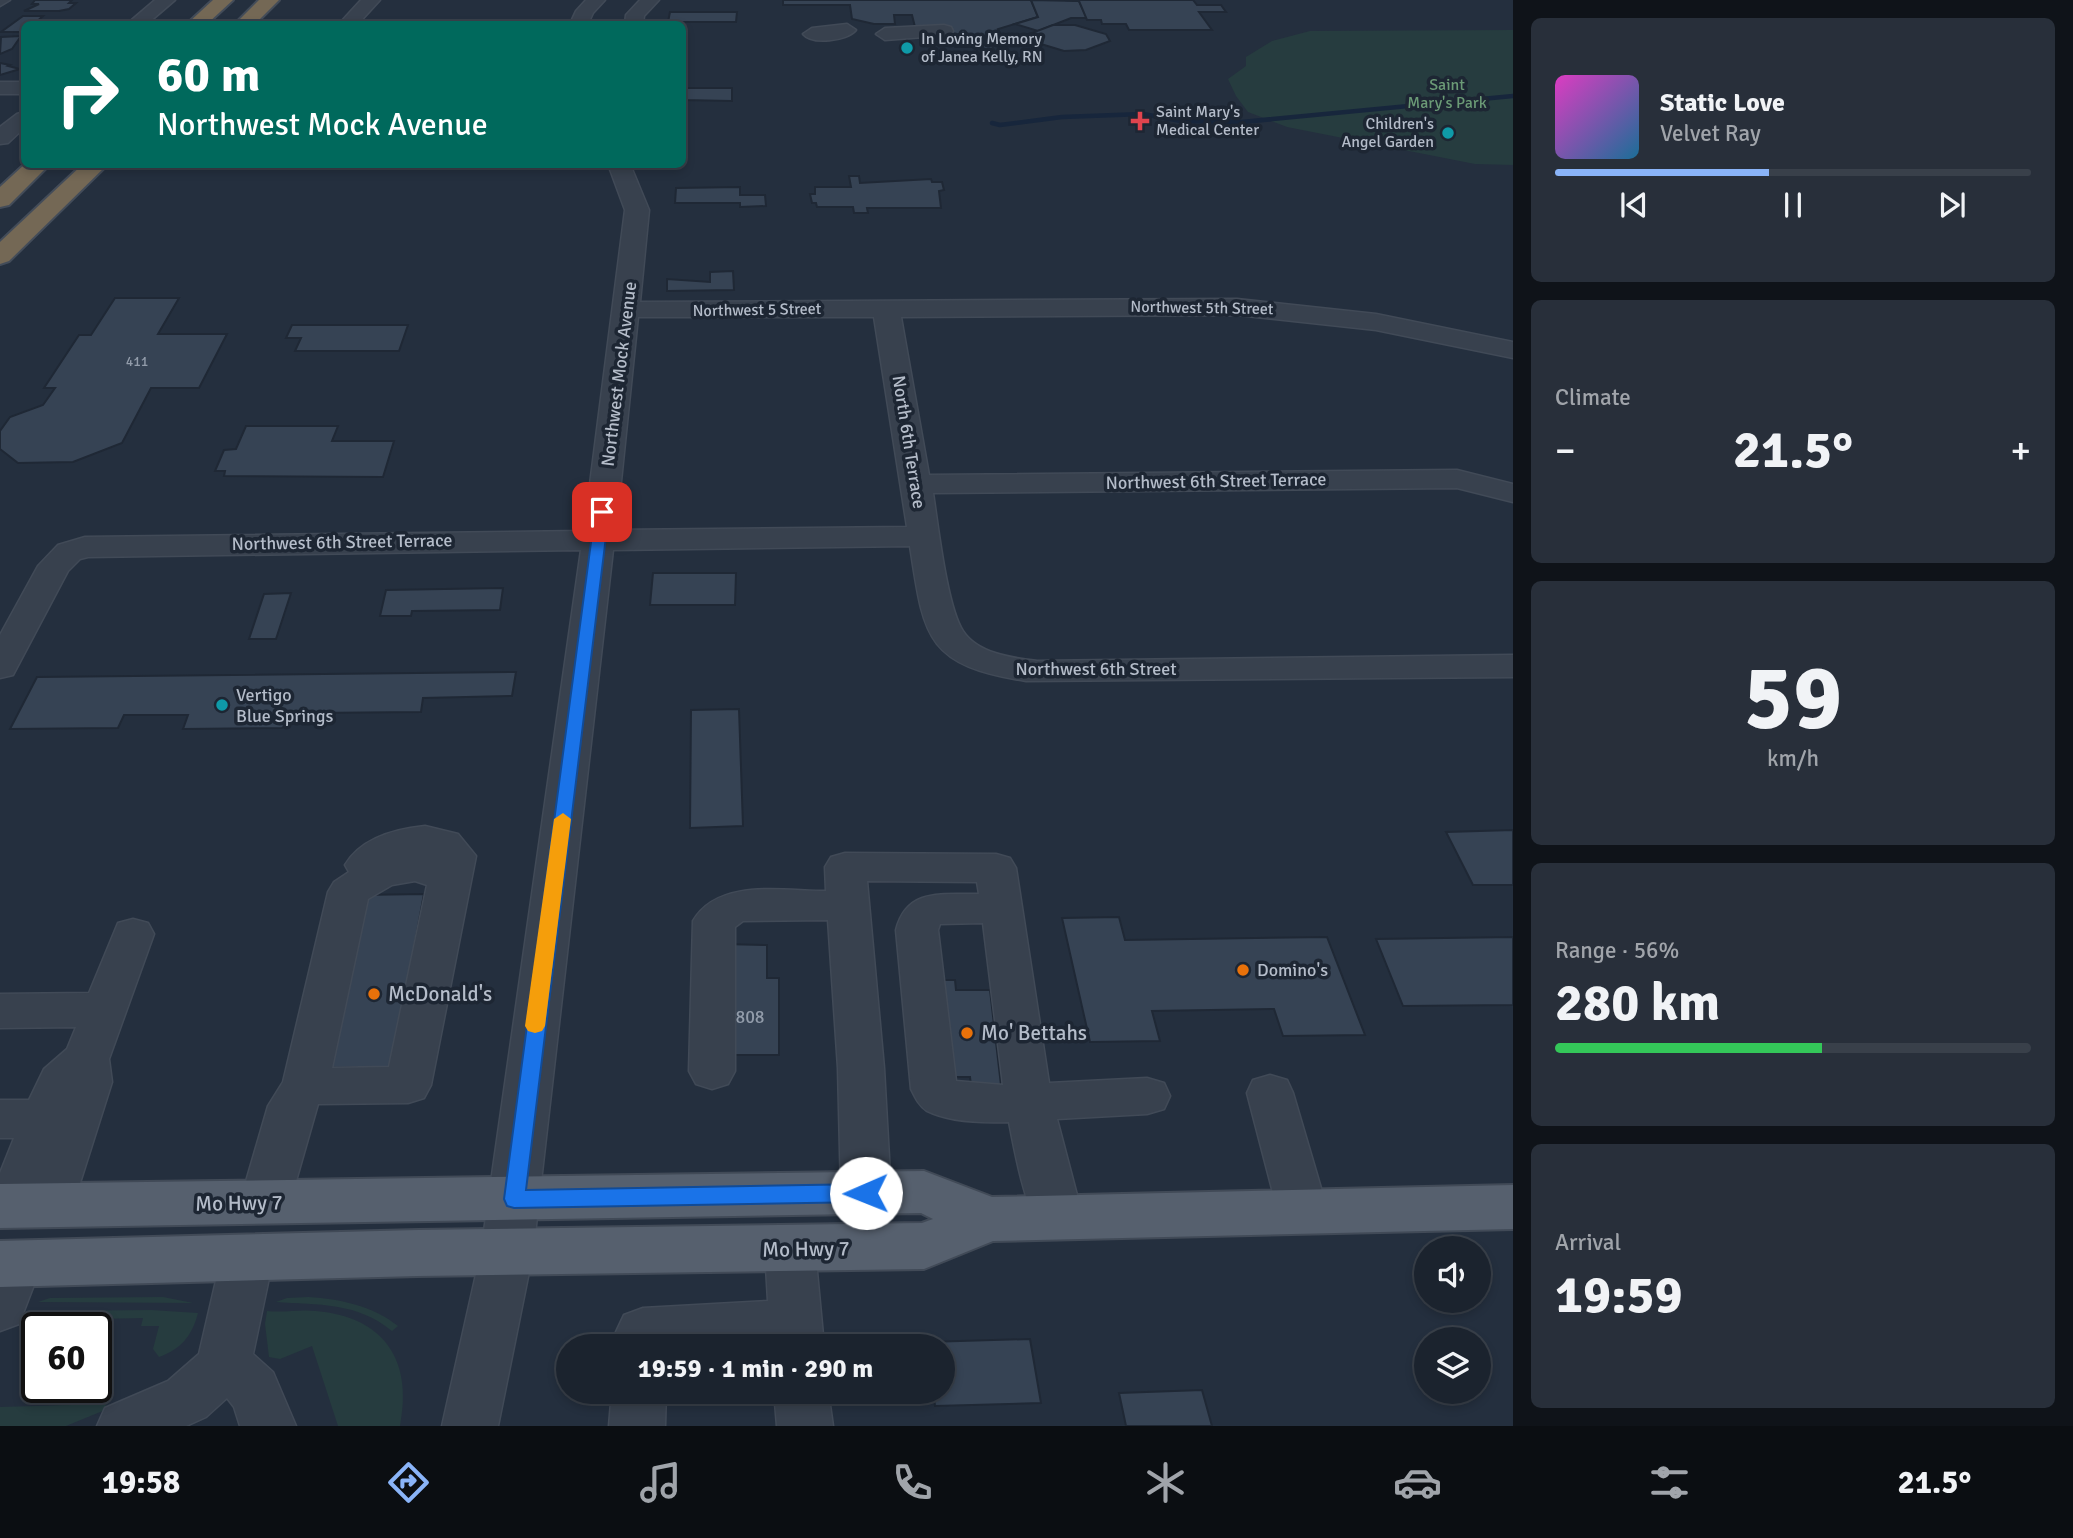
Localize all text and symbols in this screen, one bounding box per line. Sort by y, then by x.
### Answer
place label: In Loving Memory of Janea Kelly, RN [921,29,1043,67]
marker: In Loving Memory of Janea Kelly, RN [899,40,915,56]
text: 60 m [157,45,260,105]
icon: right [42,49,133,140]
park label: Saint Mary's Park [1407,75,1487,113]
text: Static Love [1660,87,1785,119]
place label: Saint Mary's Medical Center [1156,102,1259,140]
text: Northwest Mock Avenue [157,105,488,144]
marker: Saint Mary's Medical Center [1130,111,1150,131]
place label: Children's Angel Garden [1341,114,1434,152]
text: Velvet Ray [1660,119,1761,148]
marker: Children's Angel Garden [1440,125,1456,141]
icon: previous [1615,186,1653,224]
icon: pause [1774,186,1812,224]
icon: next [1933,186,1971,224]
street label: Northwest Mock Avenue [597,280,641,468]
street label: Northwest 5th Street [1130,297,1274,319]
street label: Northwest 5 Street [692,299,822,321]
house number: 411 [126,353,148,370]
street label: North 6th Terrace [888,374,930,510]
text: Climate [1555,383,1631,412]
text: 21.5° [1733,418,1853,482]
text: − [1555,427,1576,474]
text: + [2010,427,2031,474]
street label: Northwest 6th Street Terrace [1105,468,1327,494]
pin [572,482,632,542]
icon: arrive [583,493,621,531]
street label: Northwest 6th Street Terrace [231,529,453,555]
text: 59 [1744,642,1842,755]
street label: Northwest 6th Street [1015,658,1177,680]
place label: Vertigo Blue Springs [236,684,333,727]
marker: Vertigo Blue Springs [214,697,230,713]
text: km/h [1767,744,1819,773]
text: Range · 56% [1555,936,1679,965]
place label: Domino's [1257,959,1328,981]
marker: Domino's [1235,962,1251,978]
text: 280 km [1555,971,1720,1035]
place label: McDonald's [388,981,492,1007]
marker: McDonald's [366,986,382,1002]
house number: 808 [735,1006,765,1028]
place label: Mo' Bettahs [981,1020,1087,1046]
marker: Mo' Bettahs [959,1025,975,1041]
position arrow [829,1156,903,1230]
street label: Mo Hwy 7 [195,1189,283,1217]
text: Arrival [1555,1228,1621,1257]
street label: Mo Hwy 7 [762,1235,850,1263]
map controls [1414,1236,1491,1404]
button: sound [1414,1236,1491,1313]
text: 19:59 [1555,1263,1683,1327]
speed limit sign: 60 [21,1312,112,1403]
button: layers [1414,1327,1491,1404]
text: 19:59 · 1 min · 290 m [638,1353,873,1385]
icon: directions [384,1458,433,1507]
icon: music [636,1458,685,1507]
icon: phone [888,1458,937,1507]
icon: climate [1141,1458,1190,1507]
icon: car [1393,1458,1442,1507]
icon: filters [1645,1458,1694,1507]
text: 19:58 [102,1463,180,1502]
text: 21.5° [1898,1463,1971,1502]

